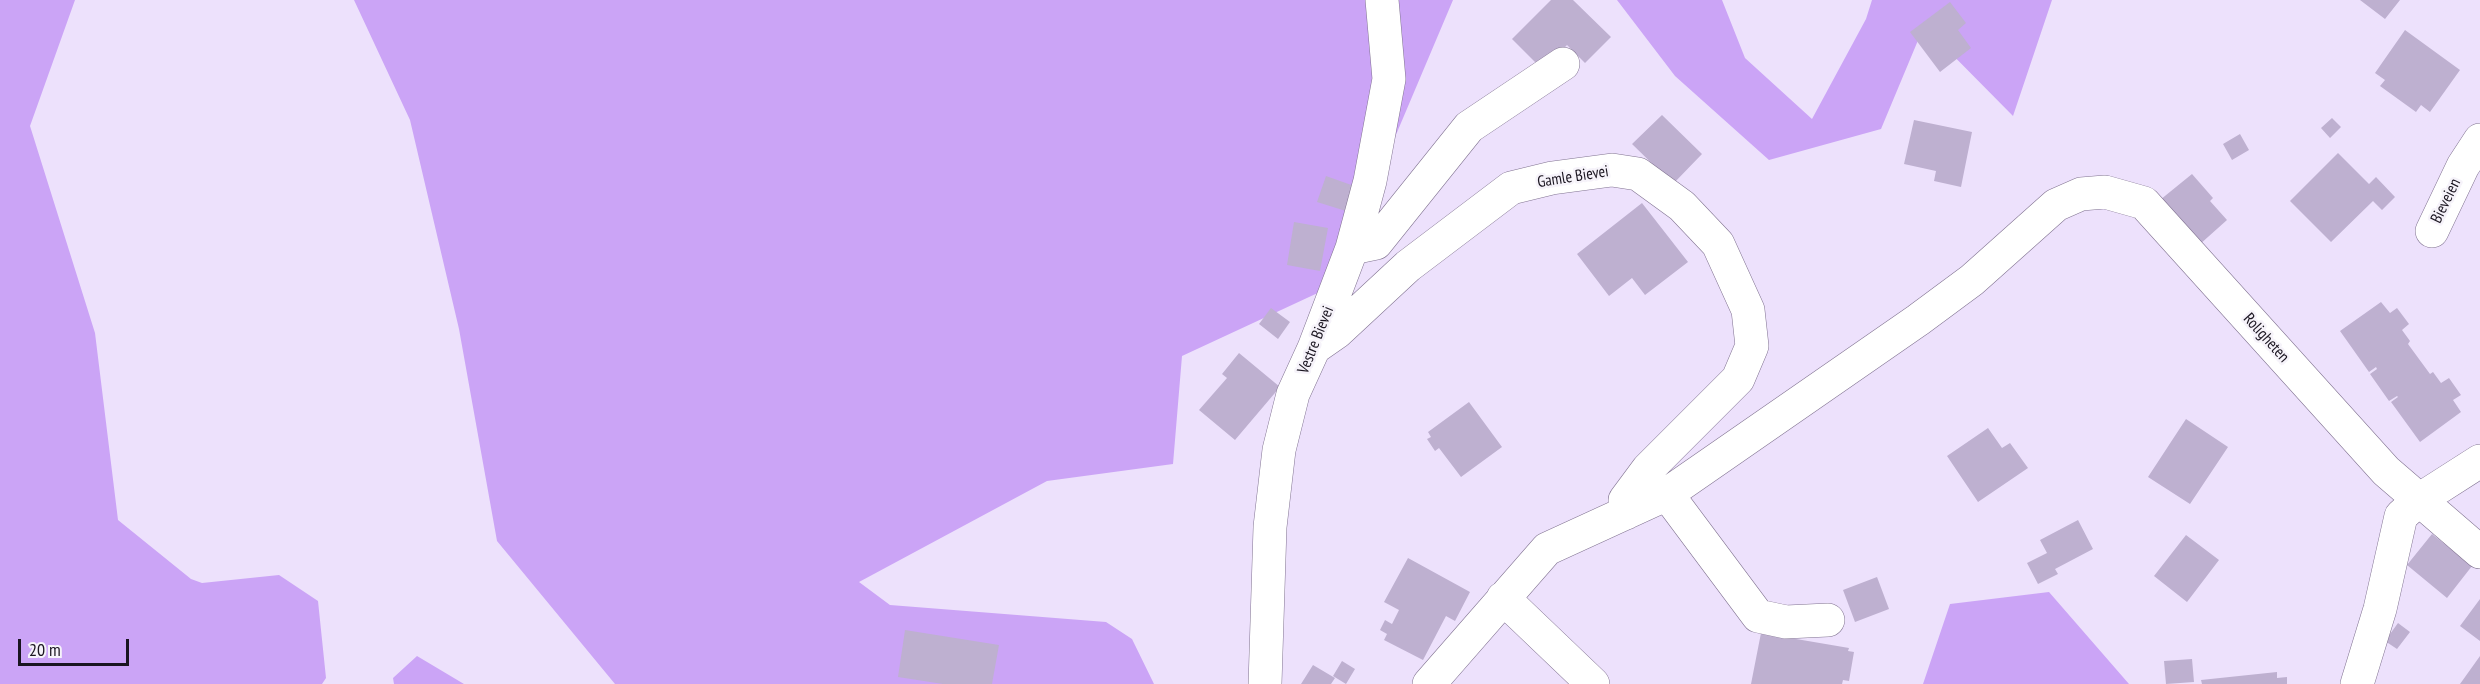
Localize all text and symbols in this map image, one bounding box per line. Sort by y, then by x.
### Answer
street label: Gamle Bievei [1536,162,1610,192]
street label: Bieveien [2427,176,2465,226]
street label: Vestre Bievei [1294,303,1338,377]
street label: Roligheten [2239,309,2293,367]
scale bar [21,627,132,665]
text: 20 m [29,638,61,661]

